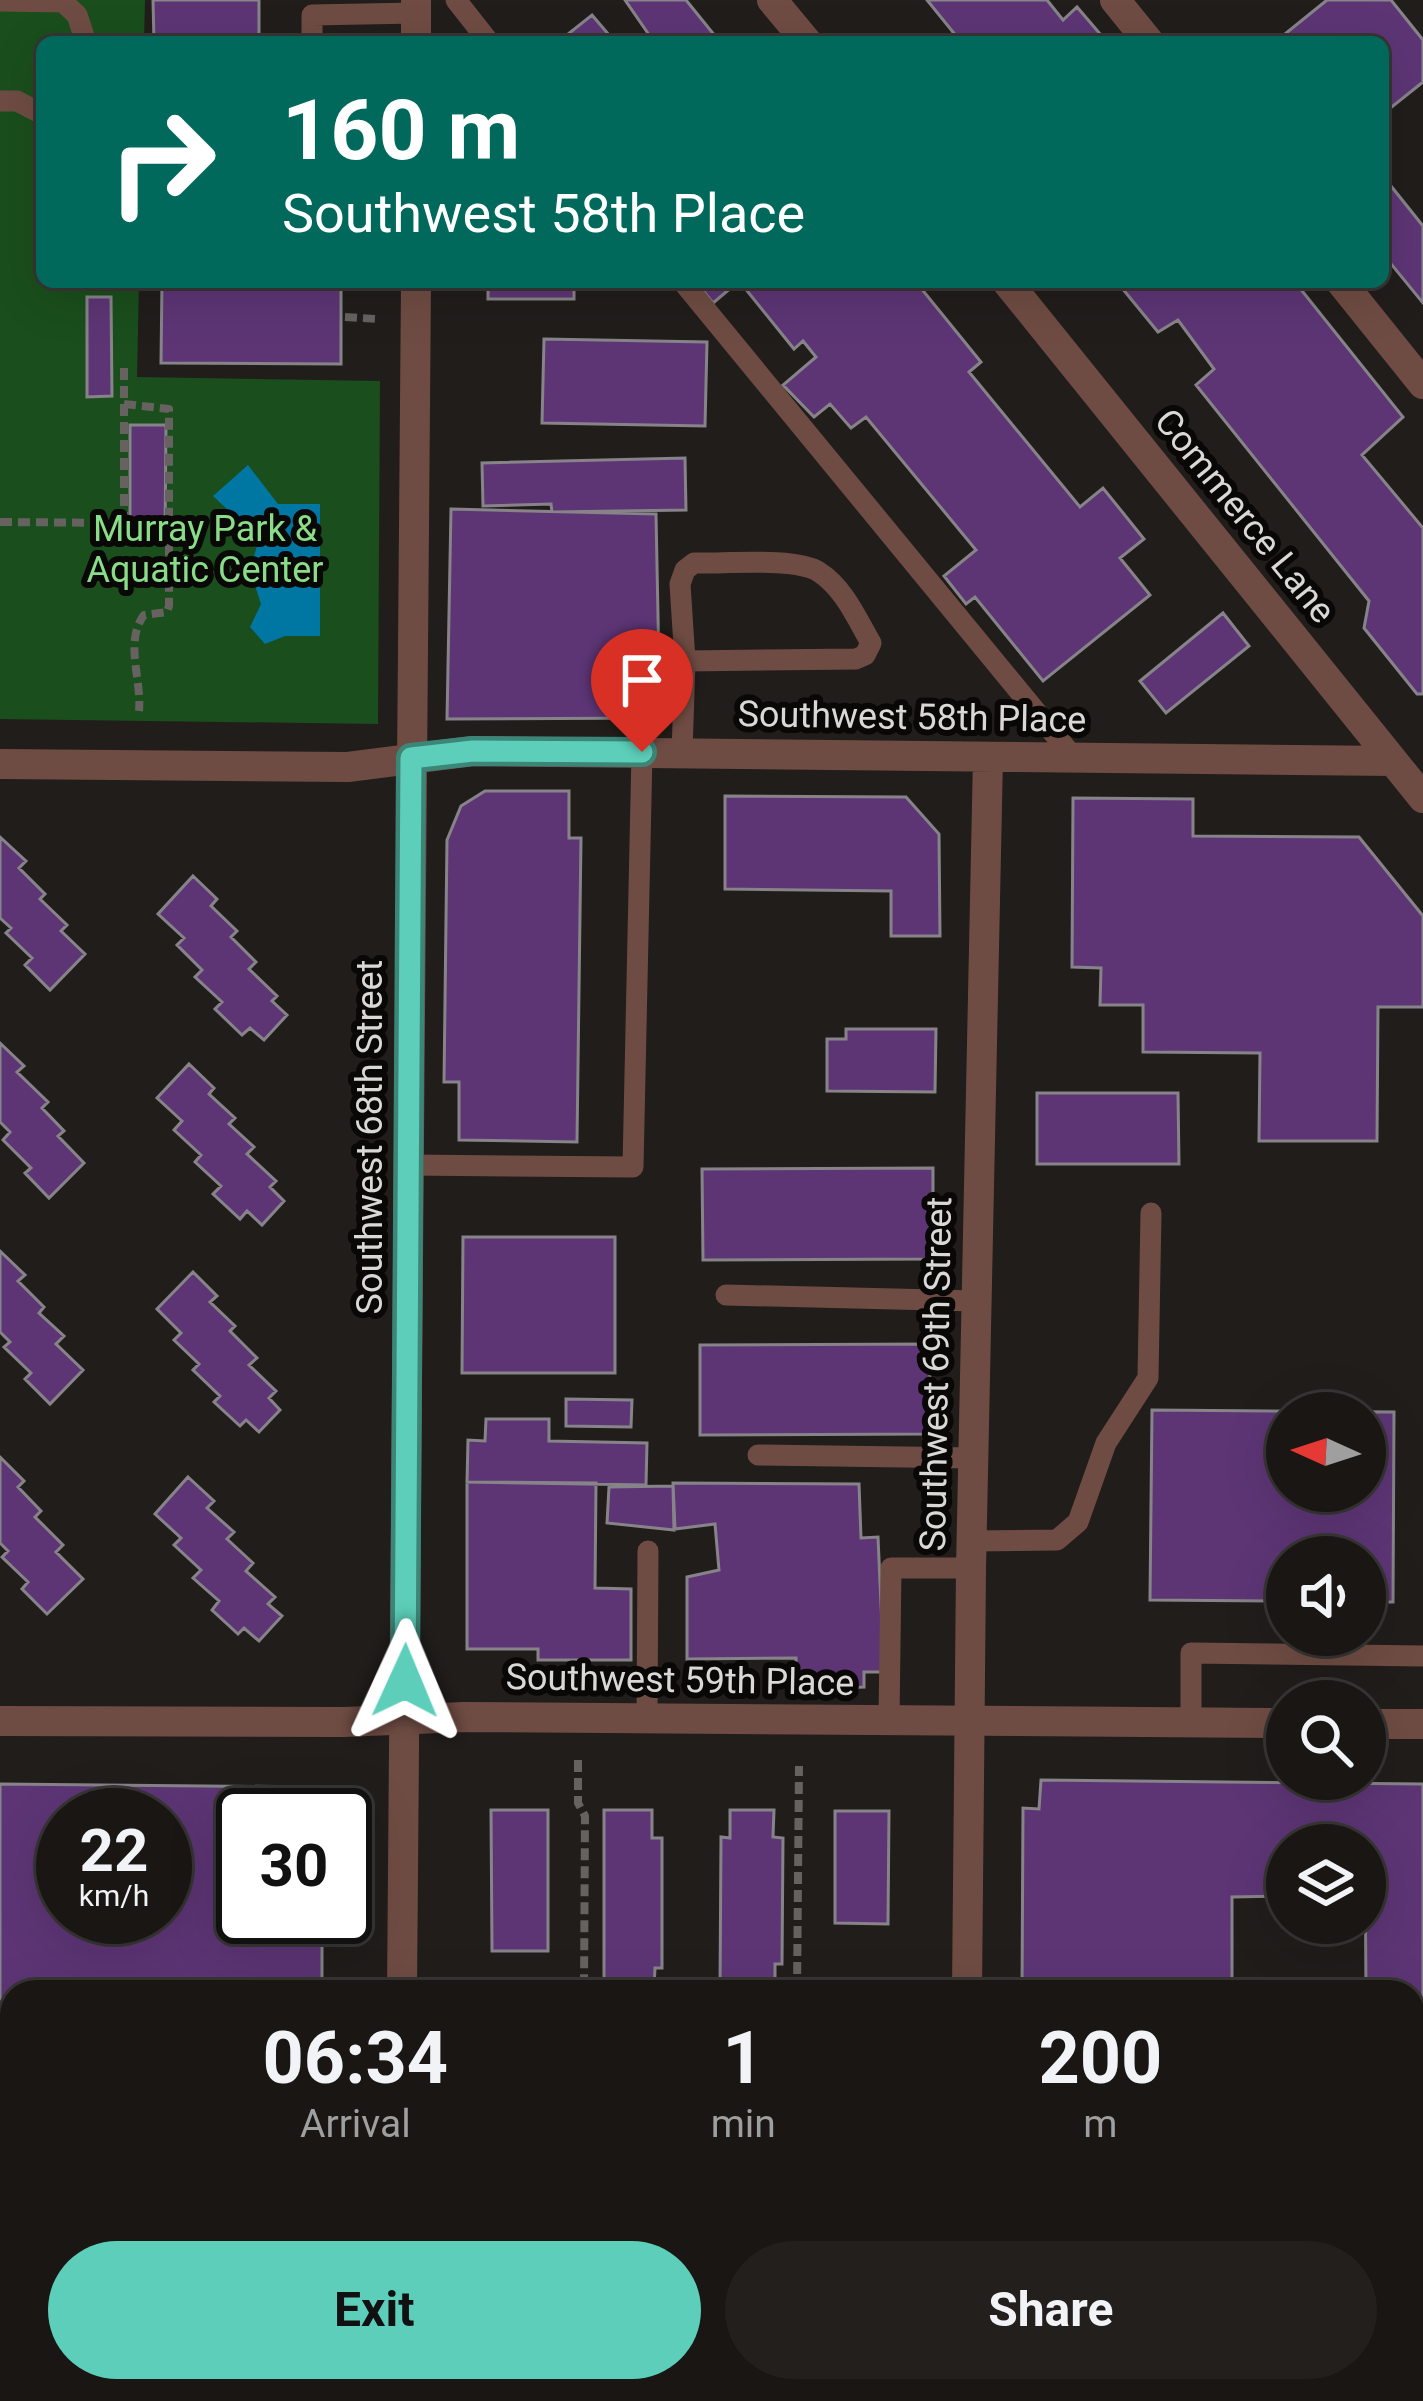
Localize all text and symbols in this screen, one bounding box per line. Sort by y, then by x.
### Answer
text: 160 m [282,81,520,180]
icon: right [84,84,240,240]
text: Southwest 58th Place [282,182,805,245]
street label: Commerce Lane [1146,401,1344,631]
park label: Murray Park & Aquatic Center [86,508,324,591]
pin [591,629,693,752]
icon: arrive [609,647,675,713]
street label: Southwest 58th Place [737,693,1087,741]
street label: Southwest 68th Street [349,960,391,1314]
street label: Southwest 69th Street [912,1196,960,1552]
north arrow [1266,1392,1386,1512]
map controls [1266,1392,1386,1944]
button: sound [1266,1536,1386,1656]
position arrow [342,1618,468,1744]
street label: Southwest 59th Place [505,1656,855,1704]
button: search [1266,1680,1386,1800]
speed limit sign: 30 [216,1788,372,1944]
text: 22 [80,1815,148,1886]
button: layers [1266,1824,1386,1944]
text: km/h [79,1878,149,1913]
text: 06:34 [263,2016,448,2101]
text: 1 [723,2016,764,2101]
text: 200 [1038,2016,1162,2101]
text: Arrival [300,2101,411,2147]
text: min [711,2101,776,2147]
text: m [1083,2101,1118,2147]
button: Exit [48,2241,701,2379]
button: Share [725,2241,1377,2379]

